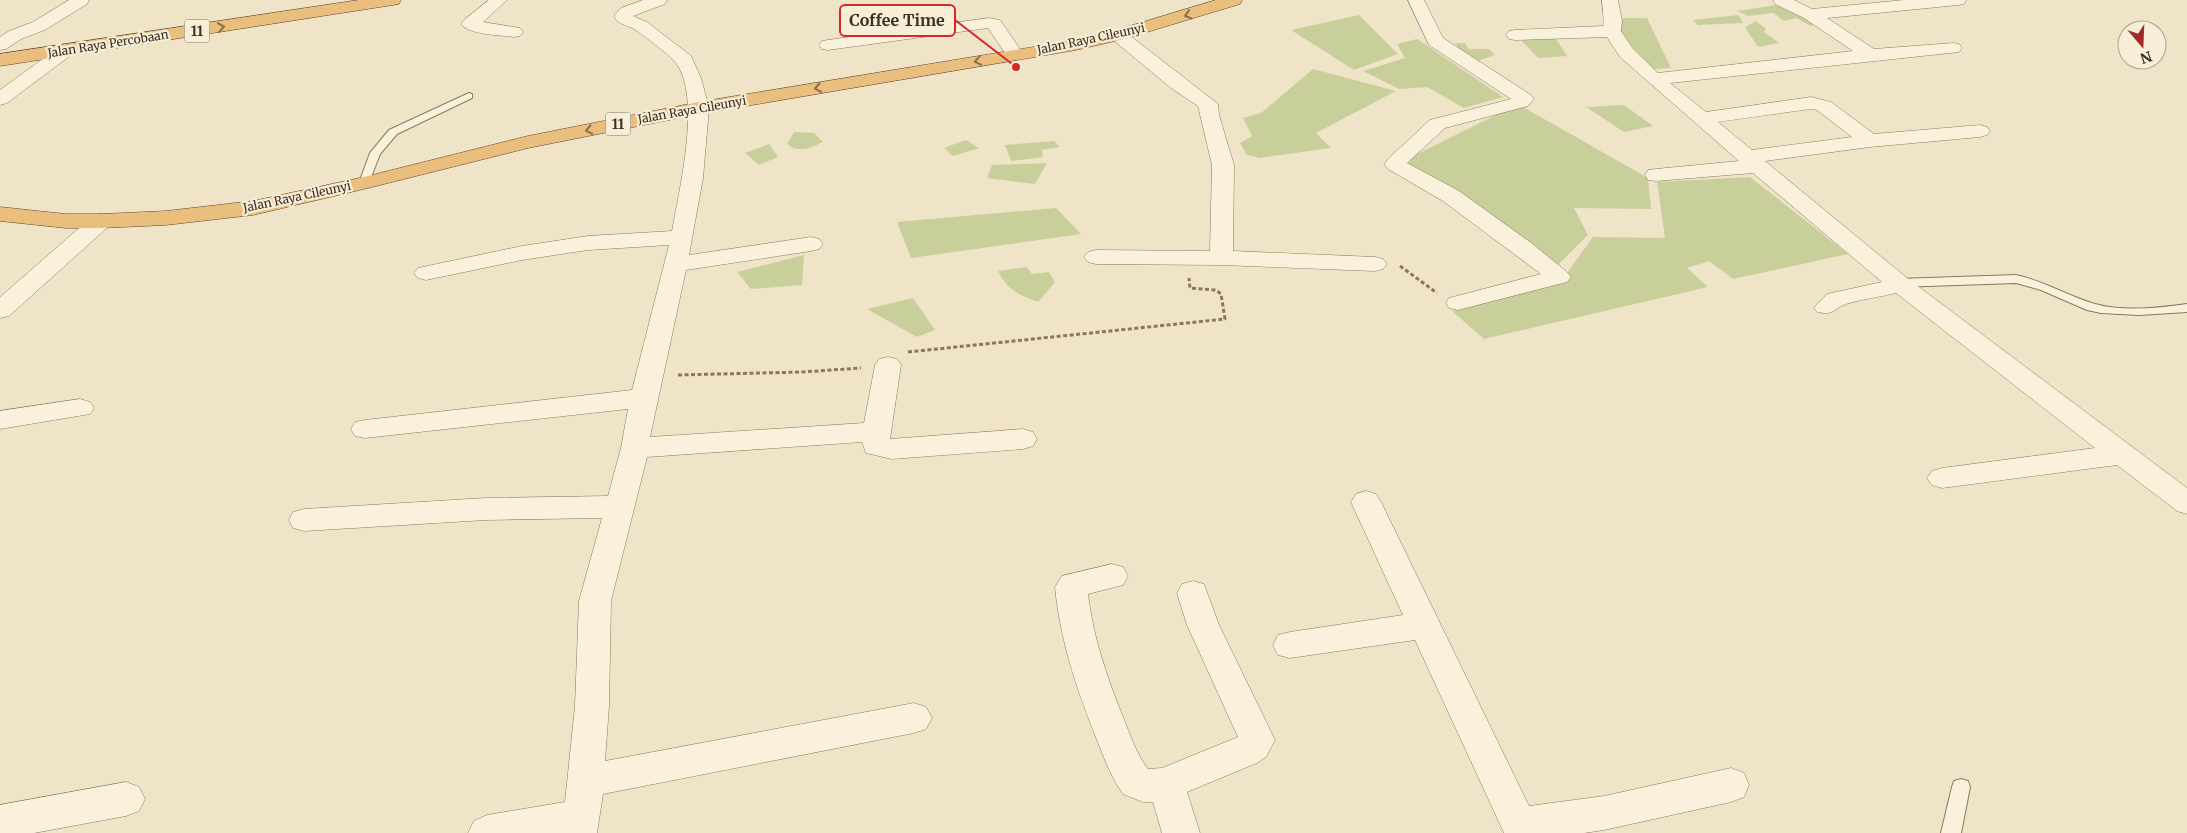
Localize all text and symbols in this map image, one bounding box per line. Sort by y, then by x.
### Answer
callout: Coffee Time [840,5,955,36]
one-way arrow [1184,9,1193,19]
text: Coffee Time [849,10,945,30]
road number: 11 [184,20,210,42]
street label: Jalan Raya Cileunyi [1035,20,1146,57]
north arrow [2117,20,2167,70]
one-way arrow [217,22,226,32]
street label: Jalan Raya Percobaan [45,27,170,61]
text: N [2138,47,2154,68]
one-way arrow [974,55,983,65]
one-way arrow [814,82,822,92]
street label: Jalan Raya Cileunyi [636,93,747,127]
road number: 11 [606,112,630,136]
one-way arrow [585,124,594,134]
street label: Jalan Raya Cileunyi [241,178,352,215]

